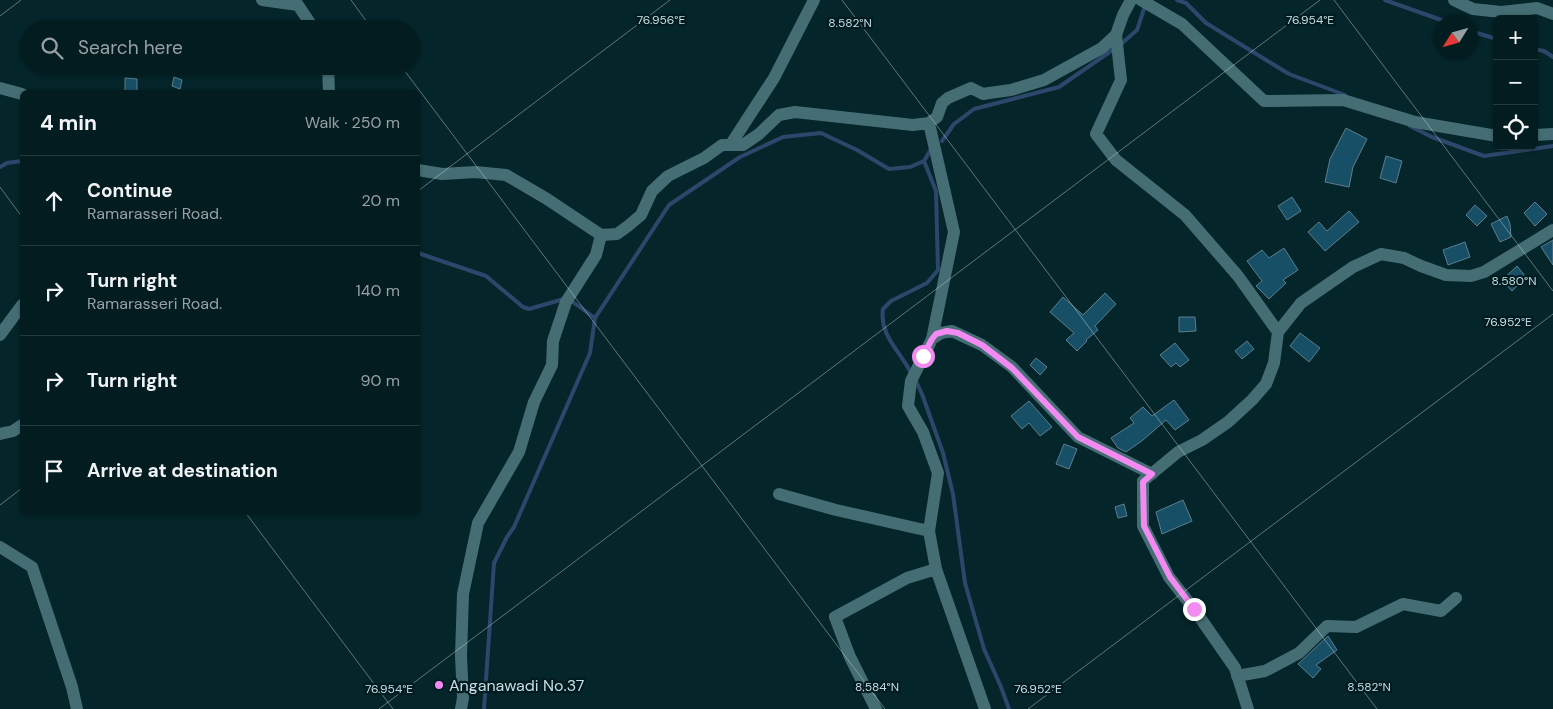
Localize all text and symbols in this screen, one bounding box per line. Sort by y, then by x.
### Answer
text: 76.956°E [637,12,685,28]
text: 76.954°E [1286,12,1334,28]
text: 8.582°N [828,15,872,31]
north arrow [1433,15,1478,60]
map controls [1493,15,1538,150]
button: + [1493,15,1538,60]
search box [20,20,420,75]
icon: search [38,34,66,62]
text: Search here [78,35,183,60]
button: − [1493,60,1538,105]
button: locate [1493,105,1538,150]
text: 4 min [40,109,97,137]
text: Walk · 250 m [305,112,400,133]
text: Continue [87,178,173,203]
icon: ahead [40,187,68,215]
text: 20 m [361,190,400,211]
text: Ramarasseri Road. [87,203,222,224]
text: Turn right [87,268,177,293]
text: 8.580°N [1492,273,1536,289]
icon: right [40,277,68,305]
text: 140 m [356,280,400,301]
text: Ramarasseri Road. [87,293,222,314]
text: 76.952°E [1484,314,1532,330]
route start [912,345,935,368]
icon: right [40,367,68,395]
text: Turn right [87,368,177,393]
text: 90 m [360,370,400,391]
icon: arrive [40,457,68,485]
text: Arrive at destination [87,458,278,483]
route end [1183,598,1206,621]
place label: Anganawadi No.37 [449,675,584,696]
marker: Anganawadi No.37 [433,679,445,691]
text: 8.584°N [855,679,899,695]
text: 8.582°N [1347,679,1391,695]
text: 76.954°E [365,681,413,697]
text: 76.952°E [1014,681,1062,697]

